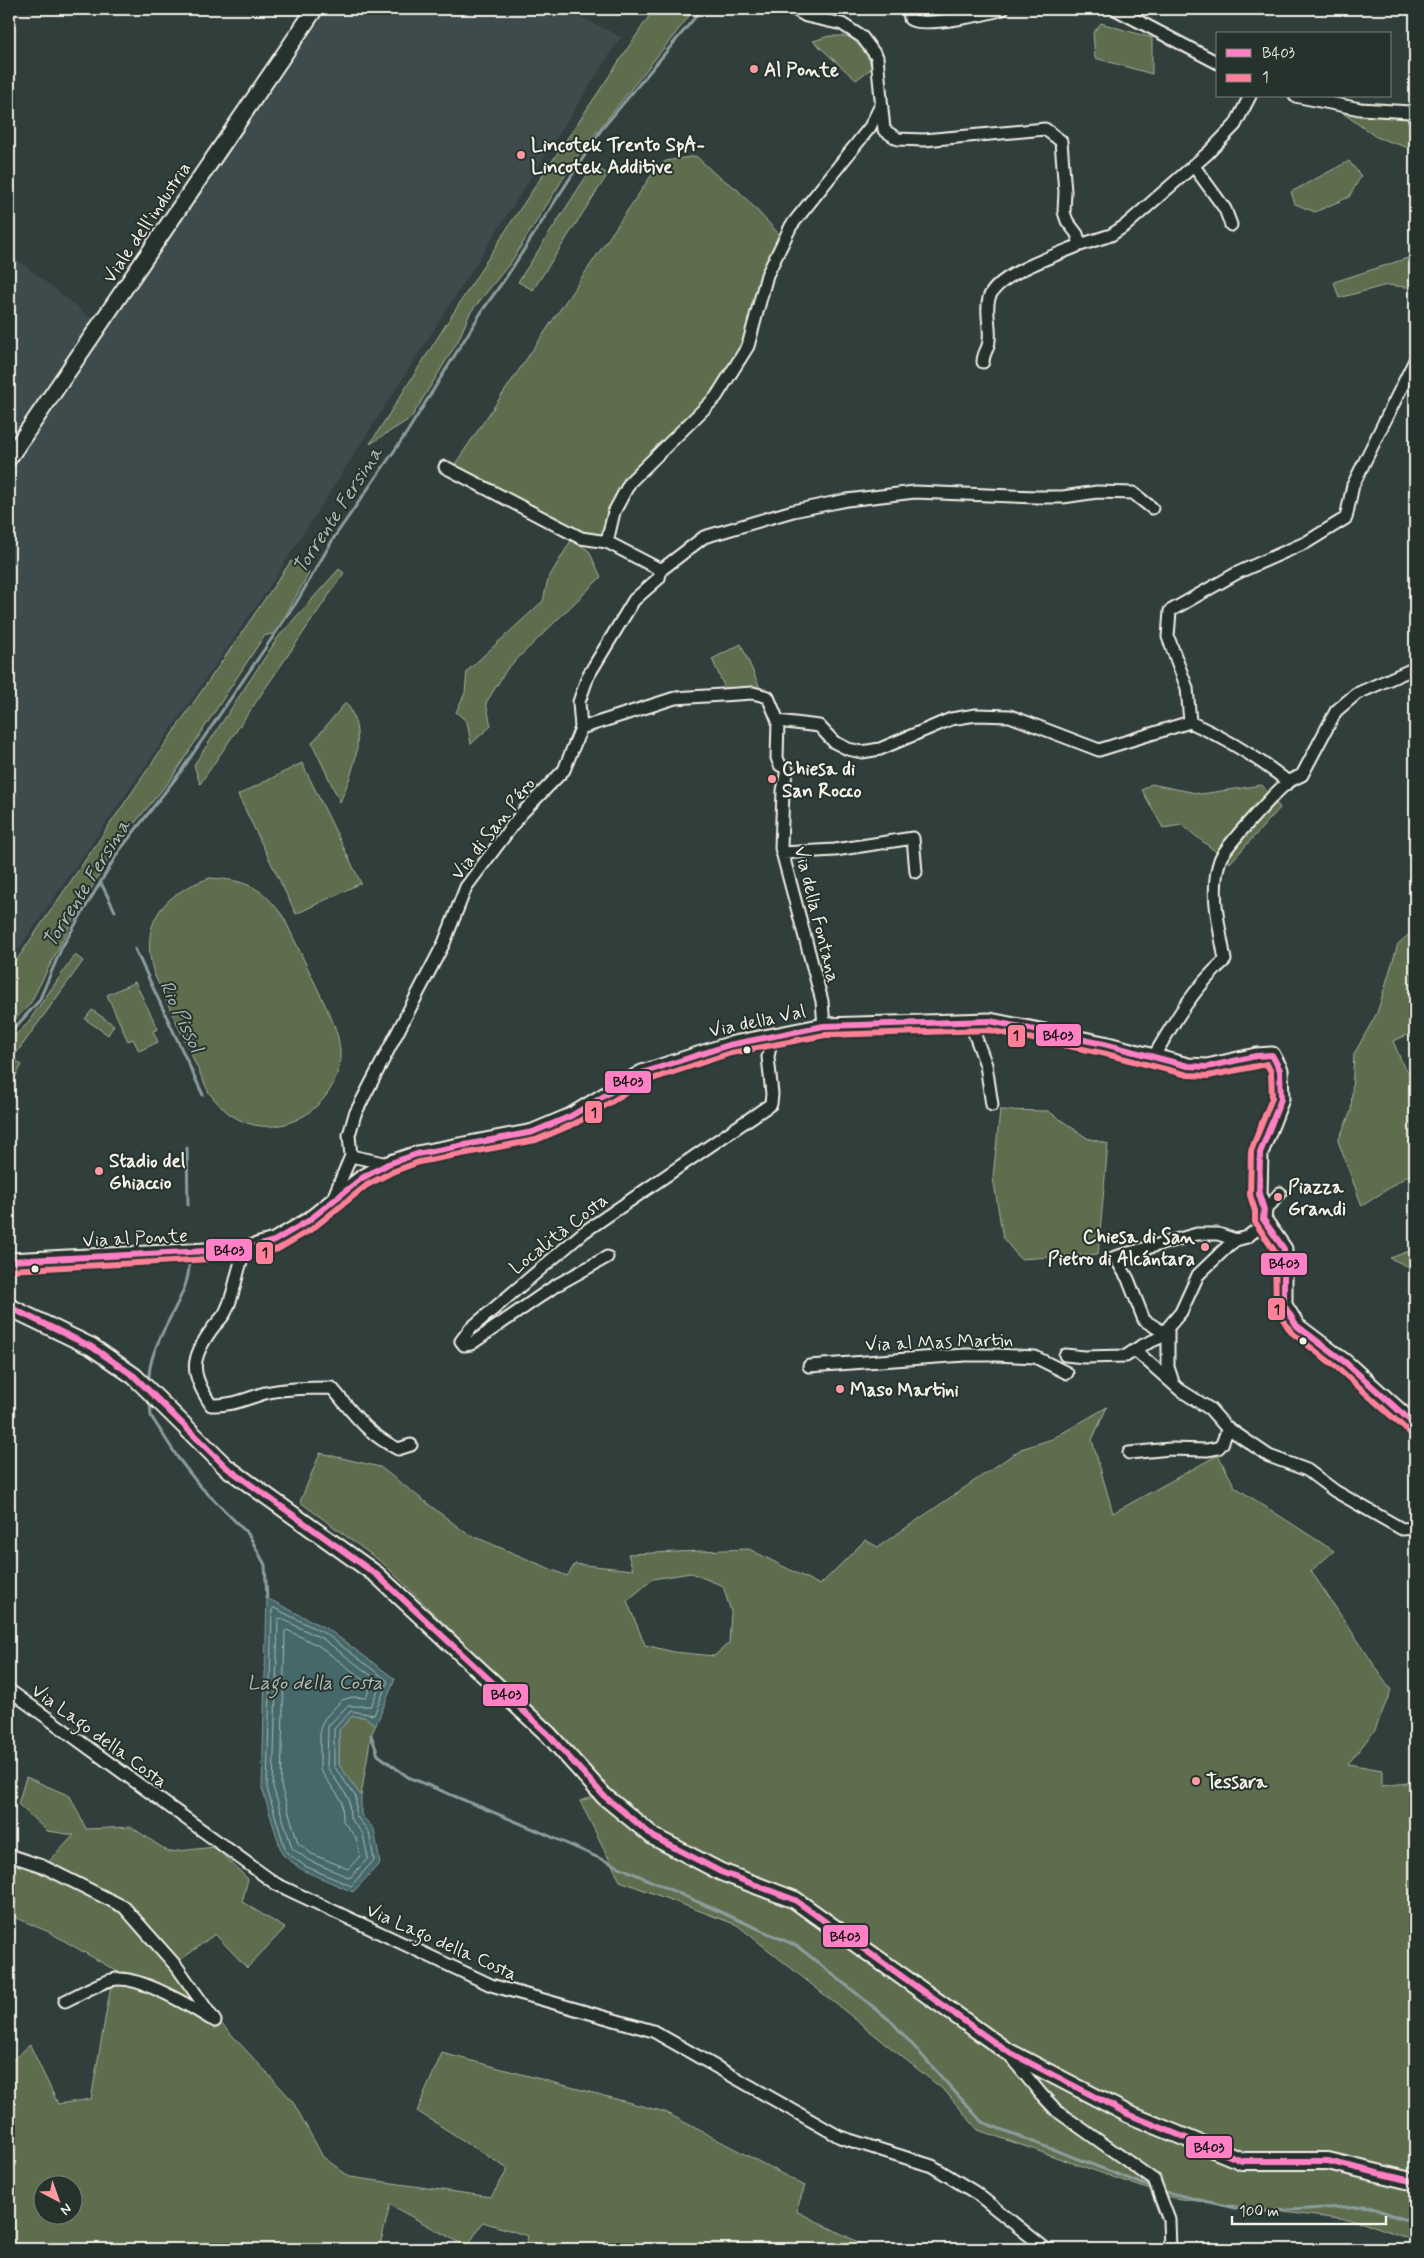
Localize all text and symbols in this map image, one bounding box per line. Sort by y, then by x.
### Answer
legend [1216,32,1392,98]
text: B403 [1262,44,1295,64]
place label: Al Ponte [764,58,839,83]
marker: Al Ponte [748,63,760,75]
text: 1 [1262,68,1269,88]
place label: Lincotek Trento SpA- Lincotek Additive [531,133,706,180]
marker: Lincotek Trento SpA- Lincotek Additive [515,149,527,161]
street label: Viale dell'industria [97,157,197,289]
water label: Torrente Fersina [287,441,390,580]
place label: Chiesa di San Rocco [782,757,862,804]
street label: Via di San Péro [445,772,541,885]
marker: Chiesa di San Rocco [766,773,778,785]
water label: Torrente Fersina [37,814,138,953]
street label: Via della Fontana [788,844,846,985]
water label: Rio Pissol [152,976,209,1058]
street label: Via della Val [707,999,808,1044]
line badge: B403 [1035,1023,1082,1047]
line badge: 1 [1007,1024,1026,1048]
text: 1 [1013,1027,1019,1045]
text: B403 [1043,1027,1074,1045]
unlabelled marker [742,1045,752,1055]
line badge: B403 [604,1070,652,1094]
text: B403 [613,1073,644,1091]
line badge: 1 [584,1100,603,1124]
text: 1 [591,1104,597,1122]
place label: Stadio del Ghiaccio [109,1149,186,1196]
marker: Stadio del Ghiaccio [93,1165,105,1177]
place label: Piazza Grandi [1288,1175,1346,1222]
street label: Località Costa [505,1188,613,1280]
marker: Piazza Grandi [1272,1191,1284,1203]
street label: Via al Ponte [82,1223,188,1254]
place label: Chiesa di San Pietro di Alcántara [1048,1225,1195,1272]
line badge: B403 [205,1238,253,1262]
line badge: 1 [255,1241,274,1265]
marker: Chiesa di San Pietro di Alcántara [1199,1241,1211,1253]
text: B403 [214,1242,245,1260]
text: 1 [262,1244,268,1262]
line badge: B403 [1260,1252,1308,1276]
text: B403 [1269,1255,1300,1273]
unlabelled marker [30,1264,40,1274]
line badge: 1 [1267,1297,1286,1321]
text: 1 [1274,1301,1280,1319]
street label: Via al Mas Martin [865,1327,1013,1358]
unlabelled marker [1298,1336,1308,1346]
place label: Maso Martini [850,1378,959,1403]
marker: Maso Martini [834,1383,846,1395]
water label: Lago della Costa [247,1670,383,1699]
street label: Via Lago della Costa [24,1678,172,1796]
line badge: B403 [482,1683,529,1707]
text: B403 [491,1686,522,1704]
place label: Tessara [1206,1770,1268,1795]
marker: Tessara [1190,1775,1202,1787]
street label: Via Lago della Costa [361,1898,521,1990]
line badge: B403 [822,1924,869,1948]
text: B403 [830,1928,861,1946]
line badge: B403 [1185,2135,1233,2159]
text: B403 [1194,2139,1225,2157]
north arrow [32,2176,82,2226]
scale bar [1232,2193,1385,2225]
text: N [56,2199,75,2219]
text: 100 m [1239,2202,1279,2222]

